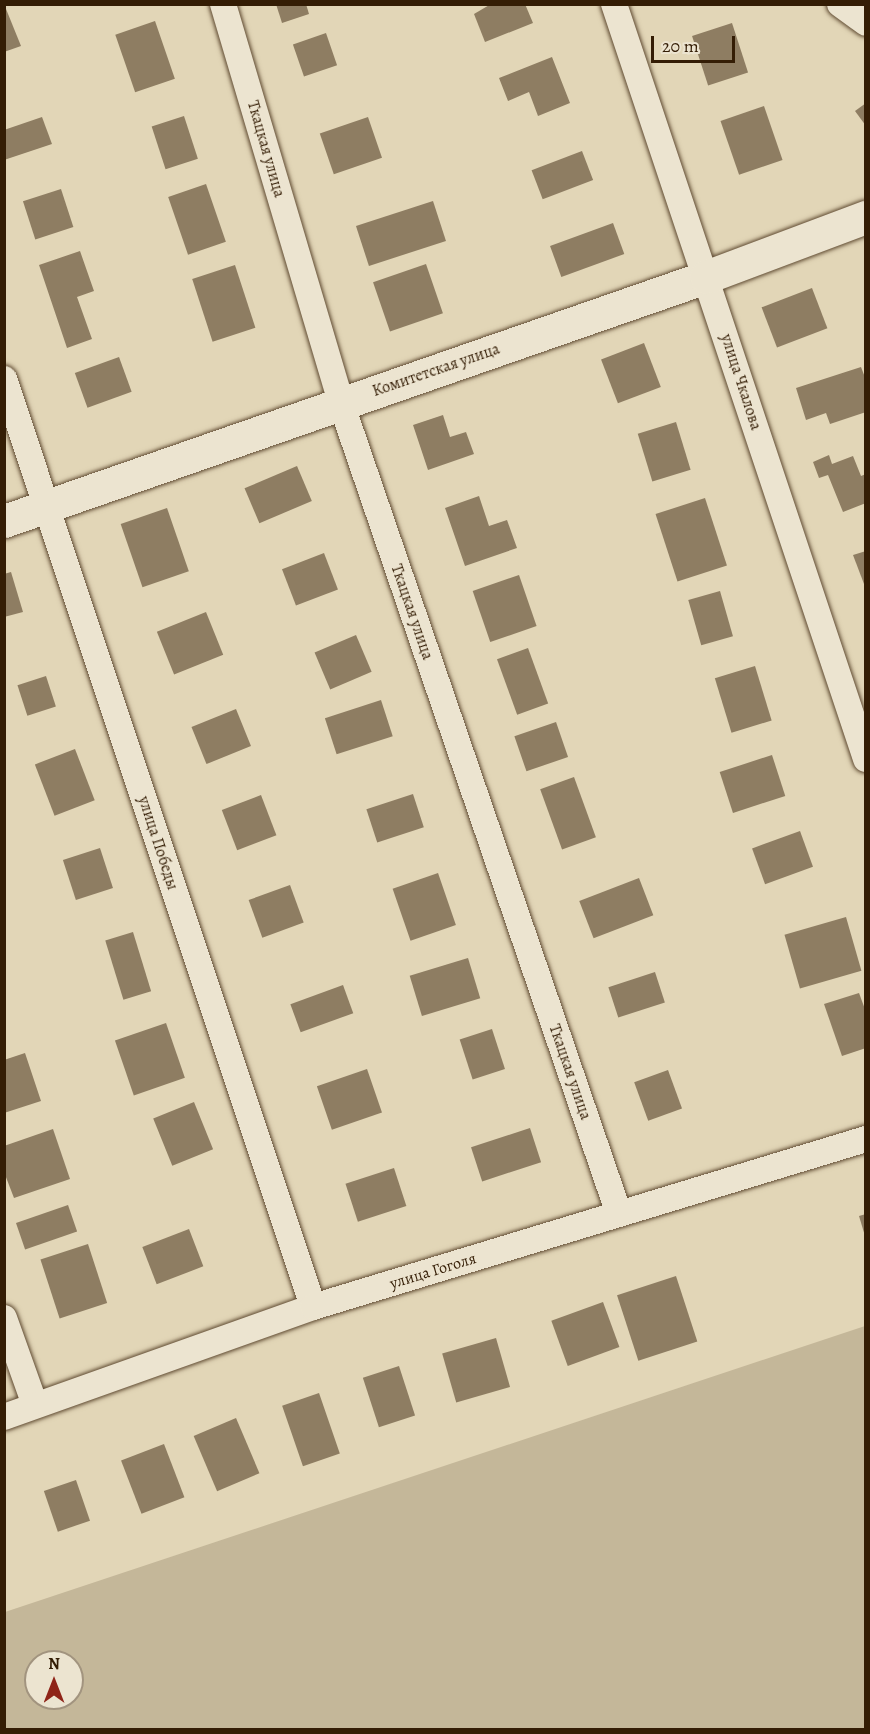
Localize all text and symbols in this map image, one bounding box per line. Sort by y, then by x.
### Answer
scale bar [654,24,738,62]
text: 20 m [662,34,699,58]
street label: Ткацкая улица [243,98,289,200]
street label: улица Чкалова [716,332,766,432]
street label: Комитетская улица [370,339,502,401]
street label: Ткацкая улица [387,562,437,662]
street label: улица Победы [134,794,182,892]
street label: Ткацкая улица [545,1022,595,1122]
street label: улица Гоголя [387,1249,479,1293]
north arrow [24,1650,84,1710]
text: N [48,1653,60,1675]

